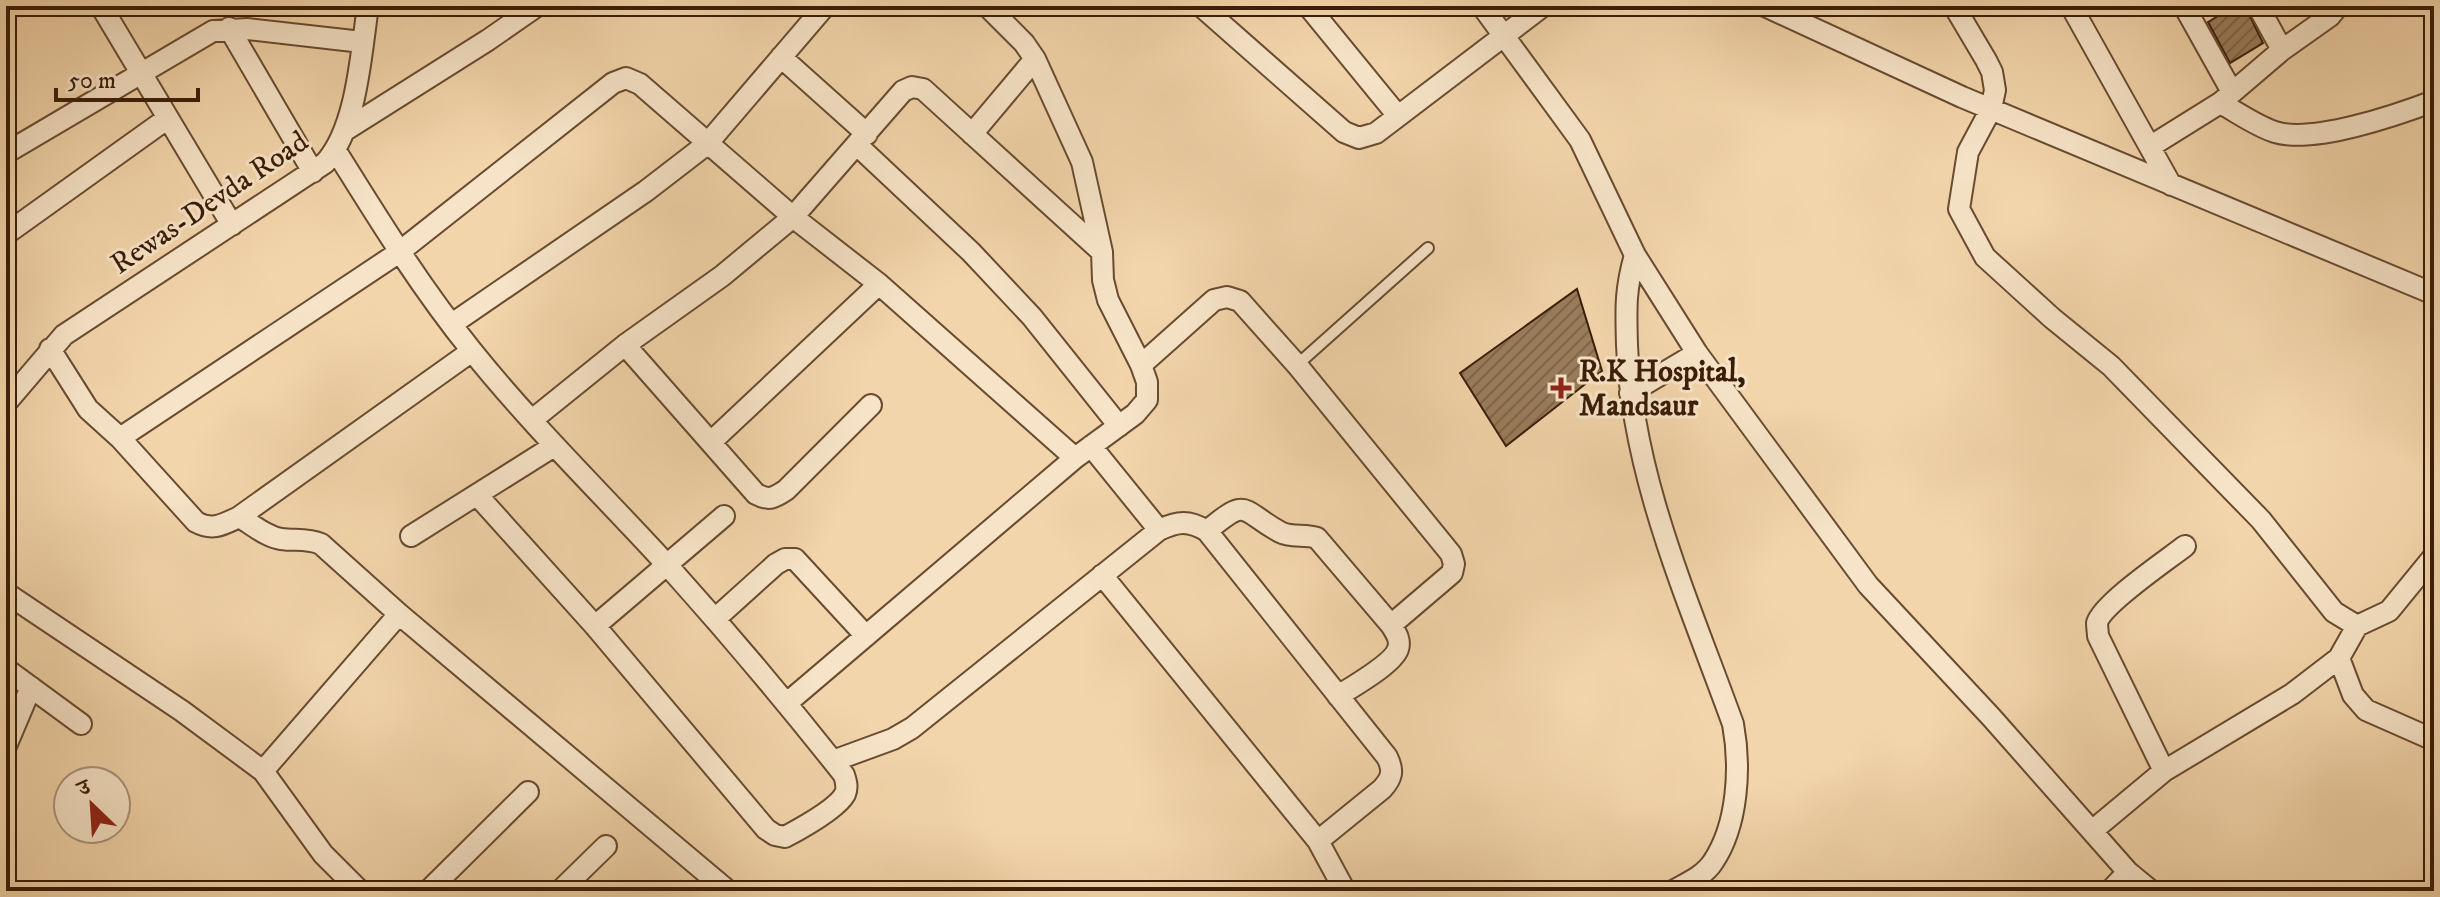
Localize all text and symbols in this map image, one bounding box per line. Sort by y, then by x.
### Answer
scale bar [56,52,198,102]
text: 50 m [68,66,116,96]
street label: Rewas-Devda Road [104,123,316,283]
place label: R.K Hospital, Mandsaur [1579,354,1745,425]
marker: R.K Hospital, Mandsaur [1550,377,1572,399]
north arrow [52,765,132,845]
text: उ [72,773,97,804]

